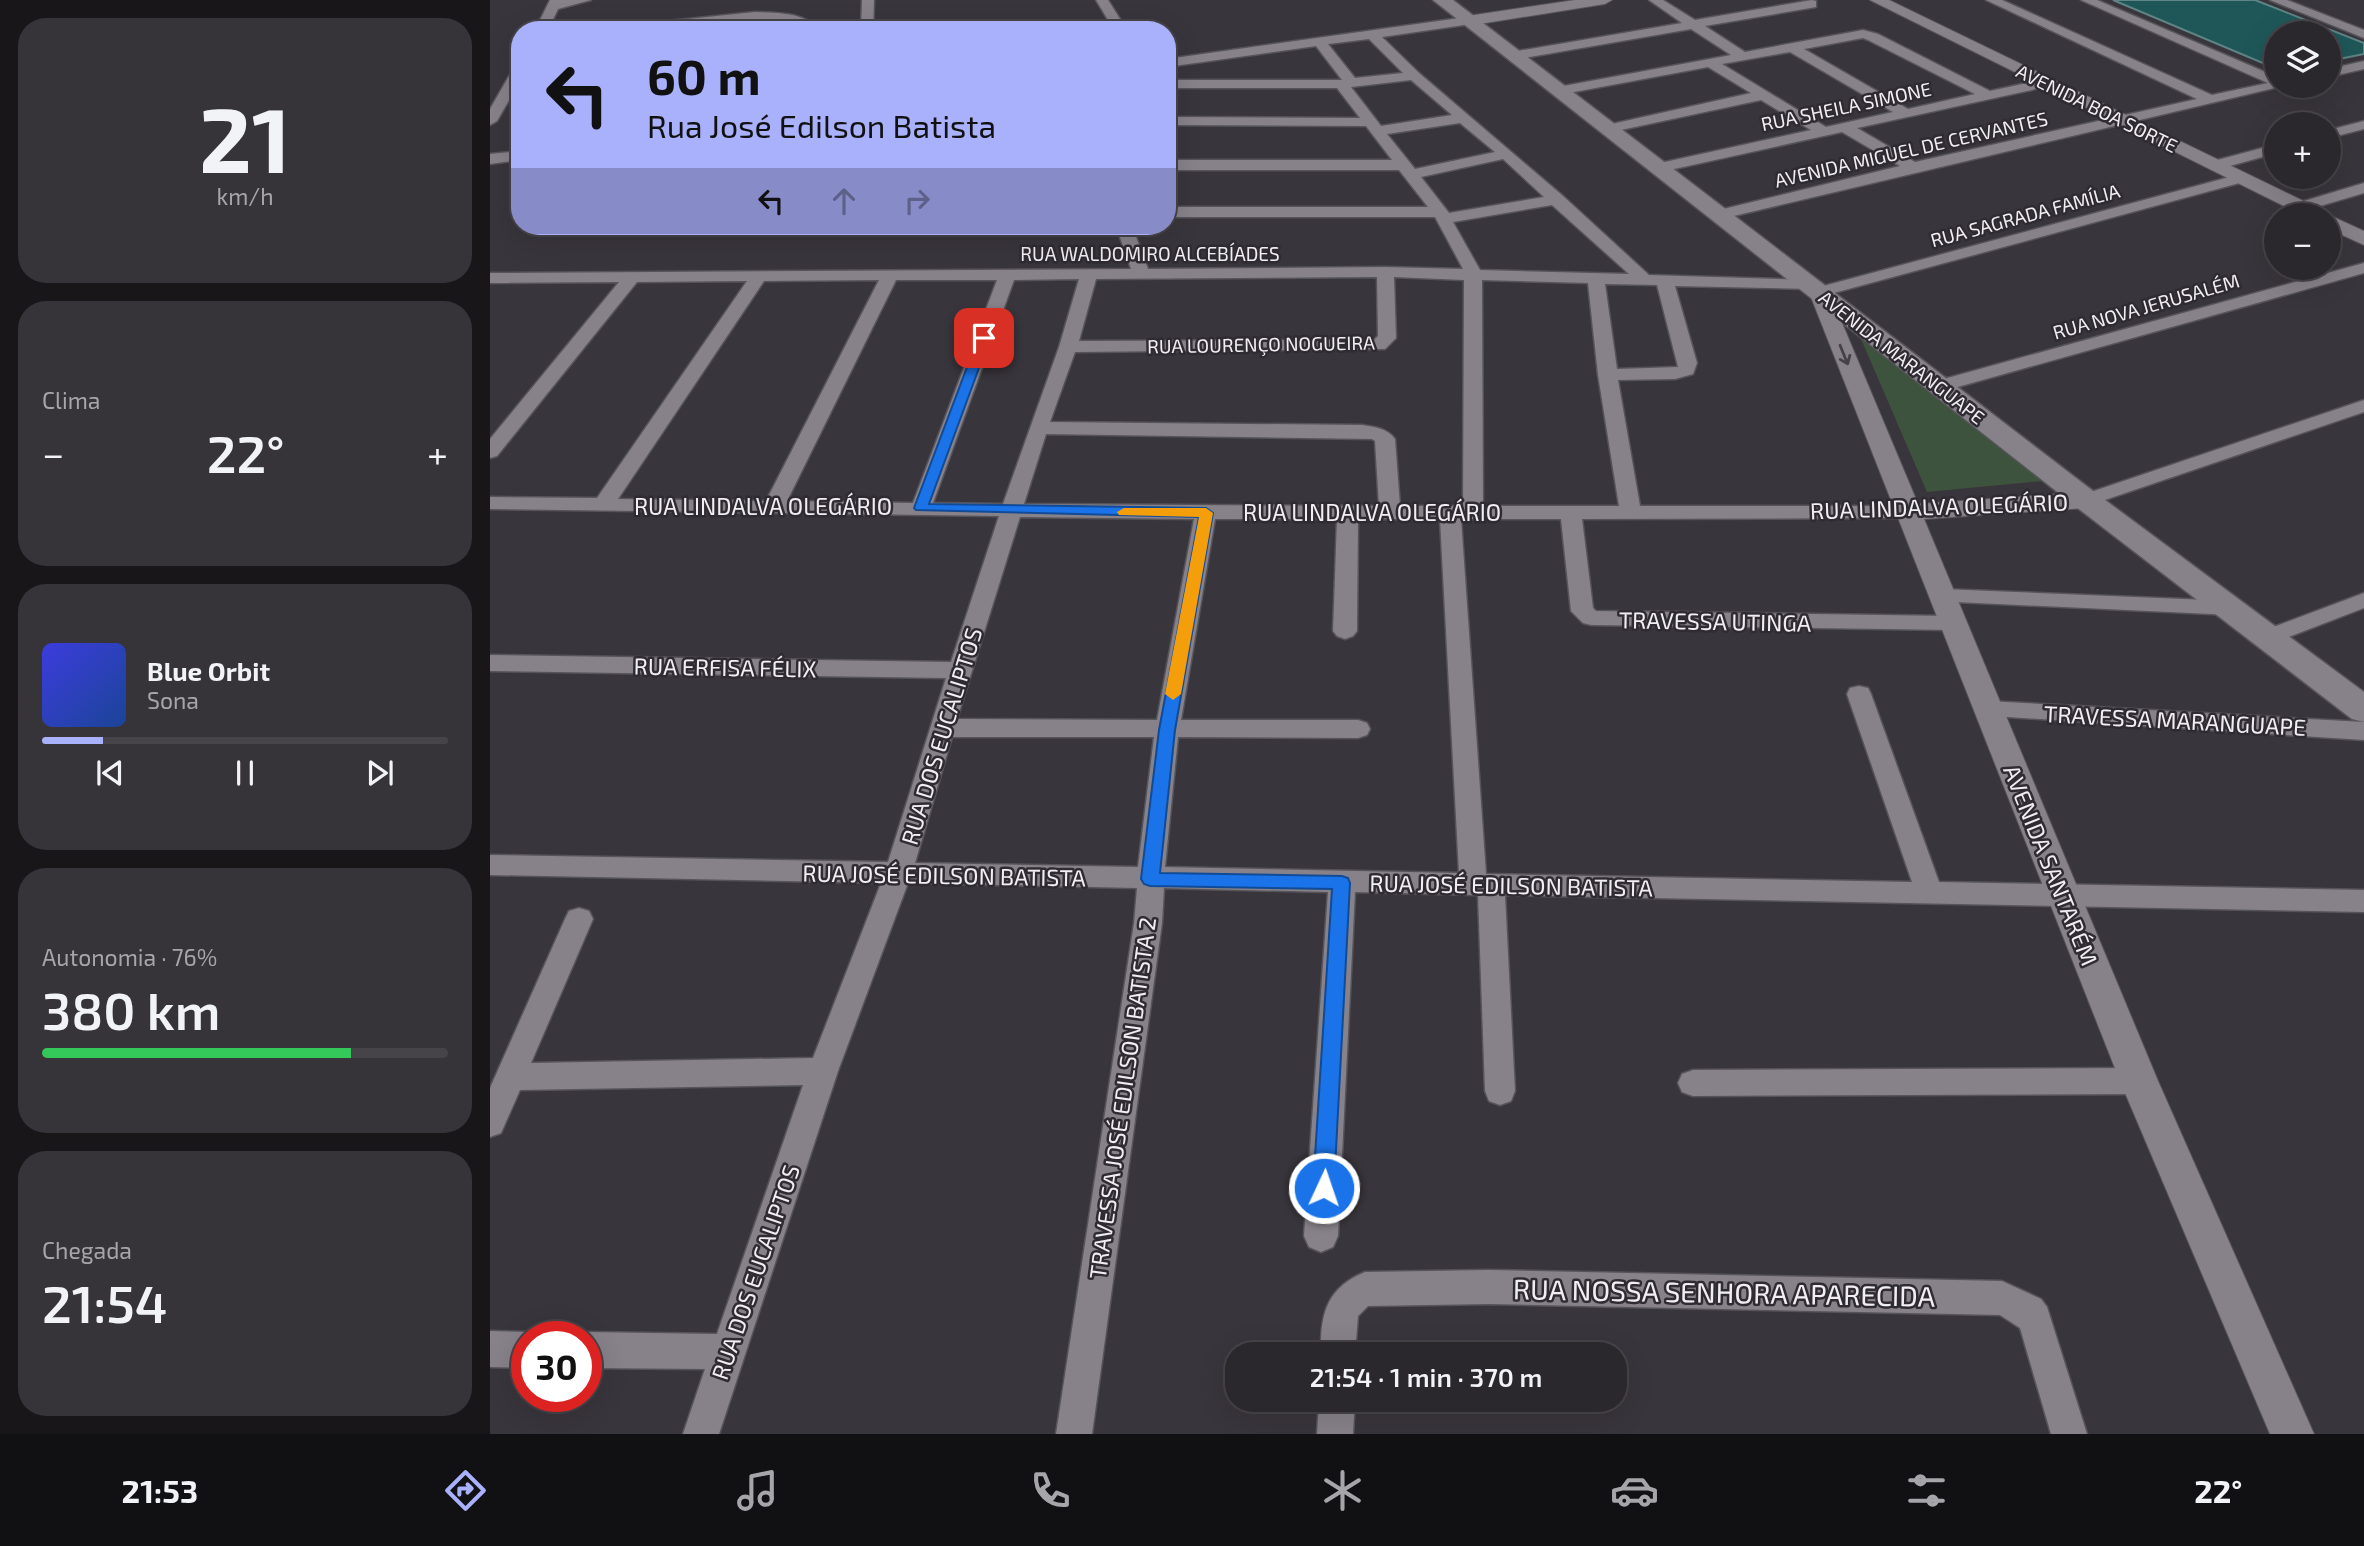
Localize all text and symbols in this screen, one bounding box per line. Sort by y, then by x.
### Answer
map controls [2264,21,2341,280]
button: layers [2264,21,2341,98]
text: 60 m [647,46,761,105]
icon: left [532,49,623,140]
street label: AVENIDA BOA SORTE [2013,59,2181,157]
street label: RUA SHEILA SIMONE [1759,77,1933,135]
text: 21 [199,82,291,191]
text: Rua José Edilson Batista [647,106,996,144]
street label: AVENIDA MIGUEL DE CERVANTES [1772,106,2050,192]
button: + [2264,112,2341,189]
street label: RUA SAGRADA FAMÍLIA [1928,179,2122,251]
text: km/h [216,182,274,210]
icon: left [752,182,790,220]
icon: ahead [825,182,863,220]
icon: right [898,182,936,220]
button: − [2264,203,2341,280]
street label: RUA WALDOMIRO ALCEBÍADES [1020,242,1280,265]
street label: RUA NOVA JERUSALÉM [2050,268,2242,344]
street label: AVENIDA MARANGUAPE [1815,285,1989,429]
pin [954,308,1014,368]
icon: arrive [965,319,1003,357]
street label: RUA LOURENÇO NOGUEIRA [1147,331,1375,358]
one-way arrow [1839,344,1852,366]
text: Clima [42,386,100,414]
text: 22° [207,421,285,483]
text: − [42,430,64,476]
text: + [427,430,448,476]
street label: RUA LINDALVA OLEGÁRIO [1809,488,2069,524]
street label: RUA LINDALVA OLEGÁRIO [634,492,892,520]
street label: RUA LINDALVA OLEGÁRIO [1243,498,1501,526]
street label: TRAVESSA UTINGA [1619,605,1812,637]
street label: RUA DOS EUCALIPTOS [895,624,987,848]
street label: RUA ERFISA FÉLIX [633,651,817,683]
text: Blue Orbit [147,655,270,686]
text: Sona [147,686,199,714]
street label: TRAVESSA MARANGUAPE [2043,699,2307,741]
icon: previous [91,754,129,792]
icon: pause [226,754,264,792]
icon: next [361,754,399,792]
street label: AVENIDA SANTARÉM [1998,761,2104,969]
street label: RUA JOSÉ EDILSON BATISTA [802,859,1087,891]
street label: RUA JOSÉ EDILSON BATISTA [1369,869,1654,901]
street label: TRAVESSA JOSÉ EDILSON BATISTA 2 [1083,915,1161,1281]
text: Autonomia · 76% [42,943,217,971]
text: 380 km [42,978,221,1040]
position arrow [1287,1151,1361,1225]
street label: RUA DOS EUCALIPTOS [705,1161,805,1383]
text: Chegada [42,1236,132,1264]
text: 21:54 [42,1271,167,1333]
street label: RUA NOSSA SENHORA APARECIDA [1513,1271,1936,1313]
speed limit sign: 30 [511,1321,602,1412]
text: 21:54 · 1 min · 370 m [1310,1361,1542,1392]
icon: directions [441,1466,490,1515]
icon: music [733,1466,782,1515]
icon: phone [1026,1466,1075,1515]
icon: climate [1318,1466,1367,1515]
icon: car [1610,1466,1659,1515]
icon: filters [1902,1466,1951,1515]
text: 21:53 [122,1471,198,1509]
text: 22° [2194,1471,2242,1509]

